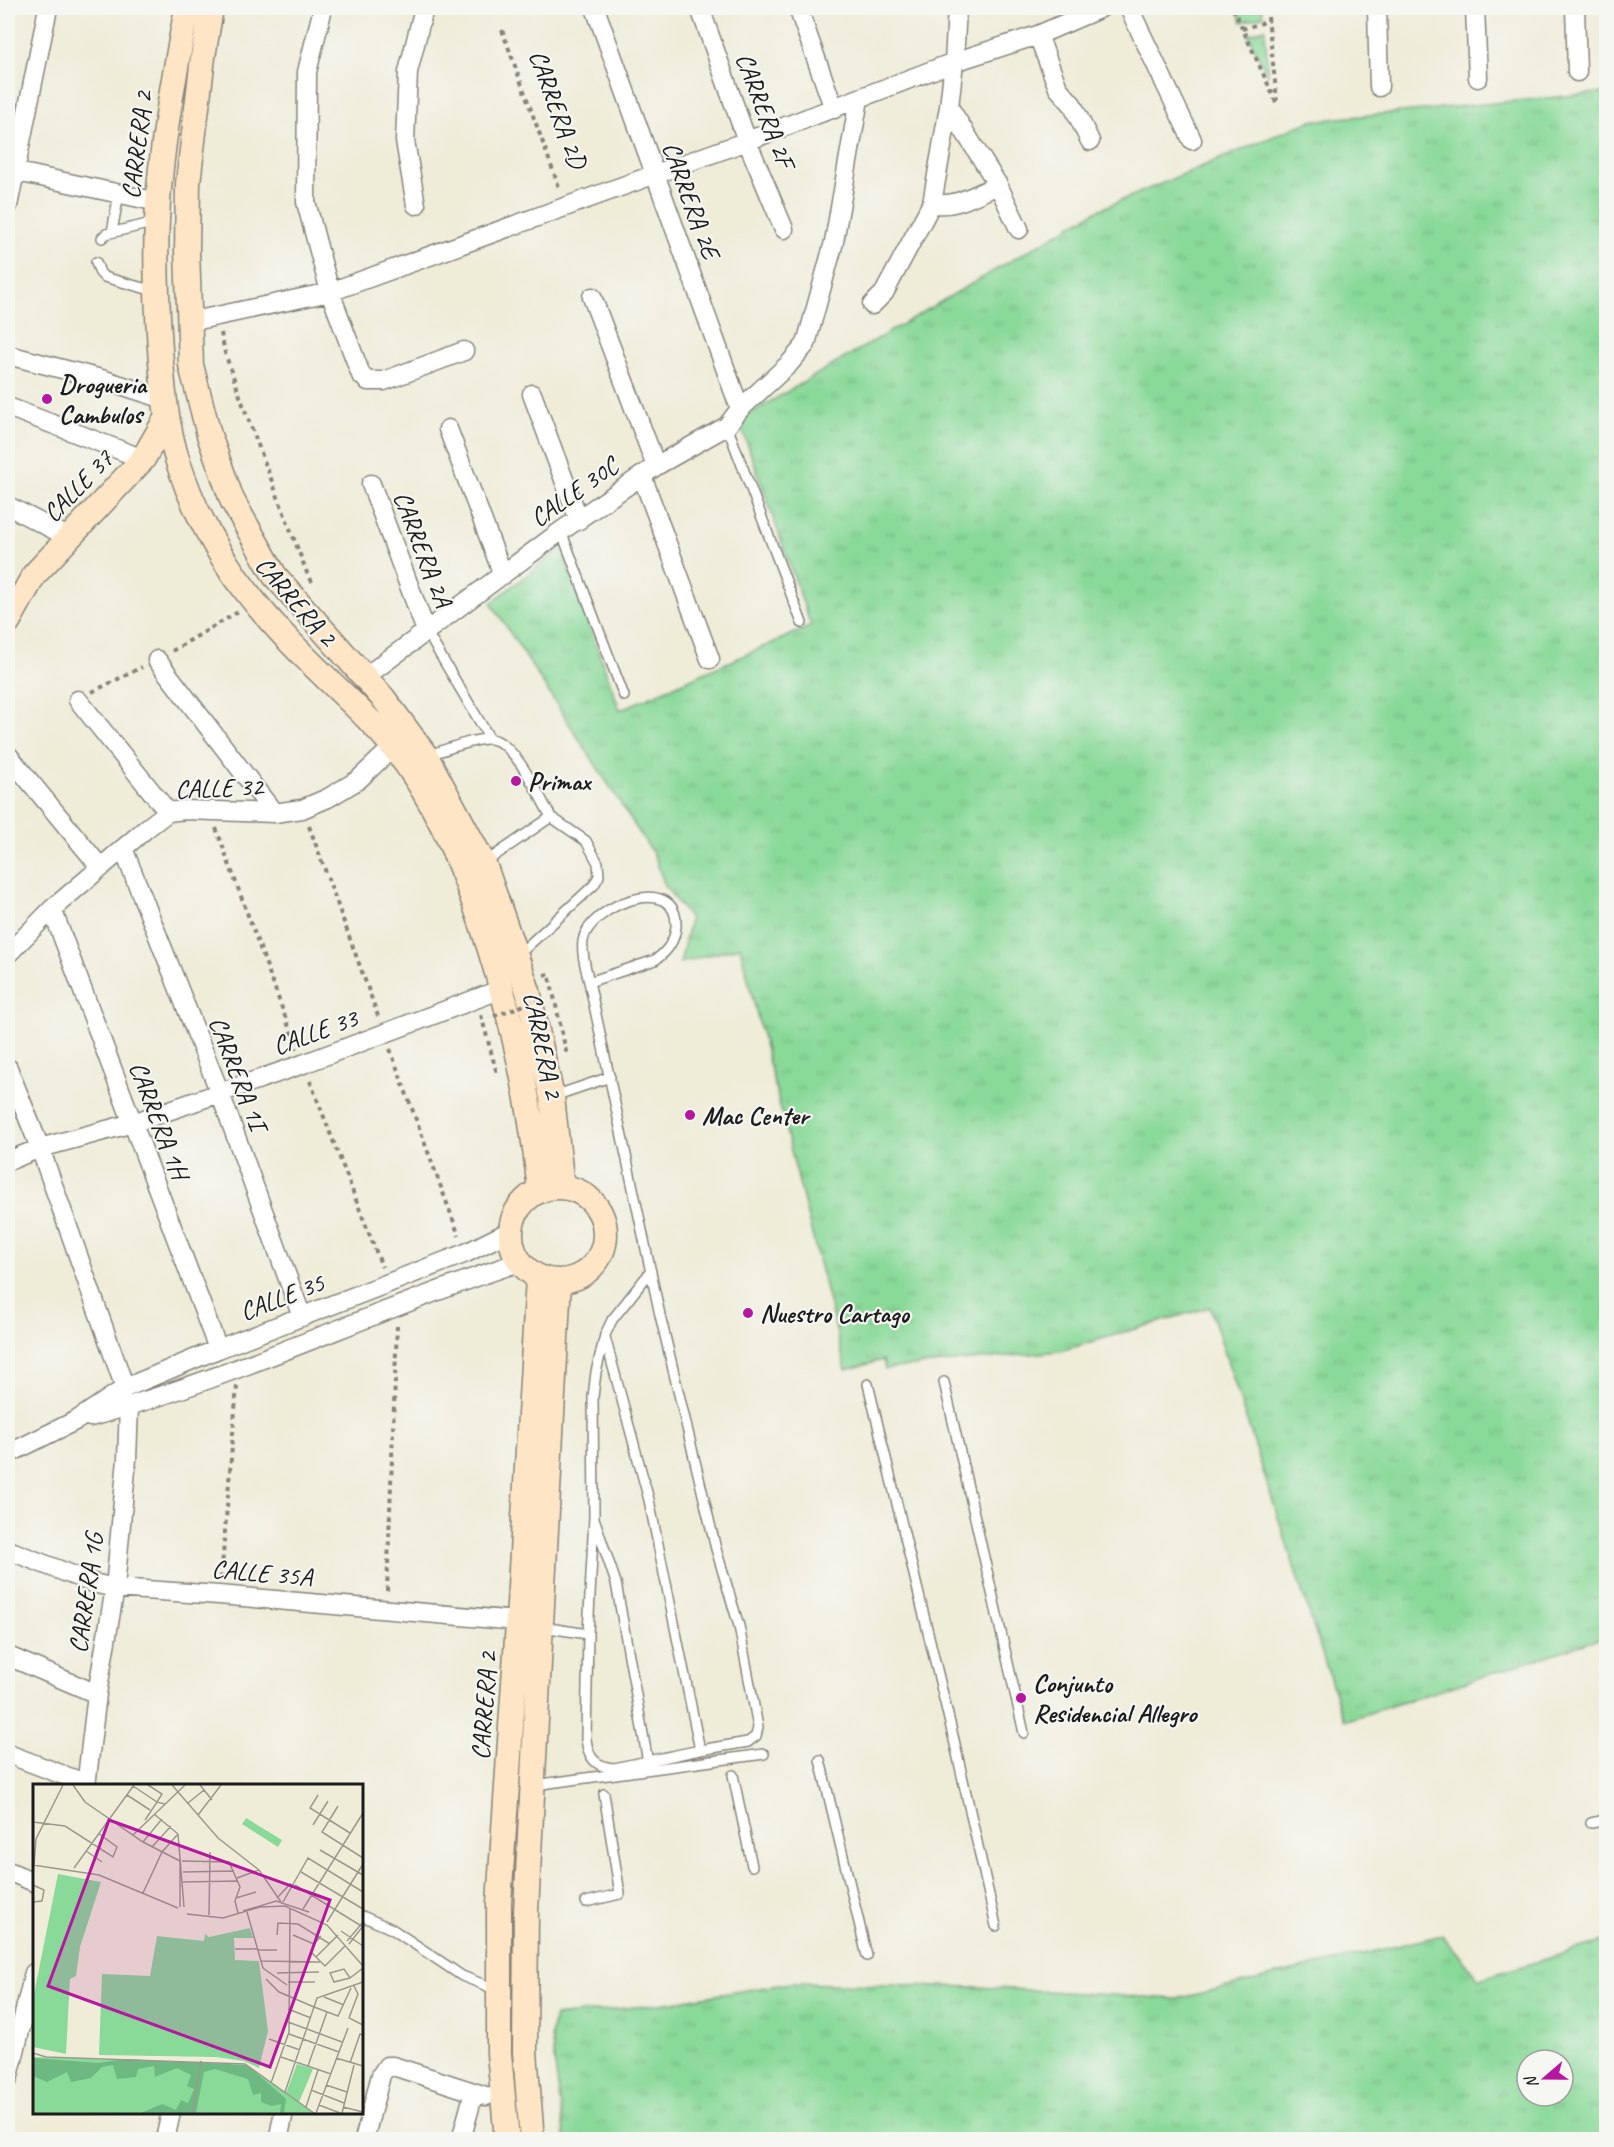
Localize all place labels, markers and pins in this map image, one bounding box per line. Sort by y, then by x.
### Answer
place label: Drogueria Cambulos [59,368,149,431]
marker: Drogueria Cambulos [40,392,54,406]
place label: Primax [528,765,592,798]
marker: Primax [509,774,523,788]
place label: Mac Center [702,1099,811,1132]
marker: Mac Center [683,1108,697,1122]
place label: Nuestro Cartago [760,1297,910,1330]
marker: Nuestro Cartago [741,1306,755,1320]
place label: Conjunto Residencial Allegro [1033,1667,1198,1730]
marker: Conjunto Residencial Allegro [1014,1691,1028,1705]

